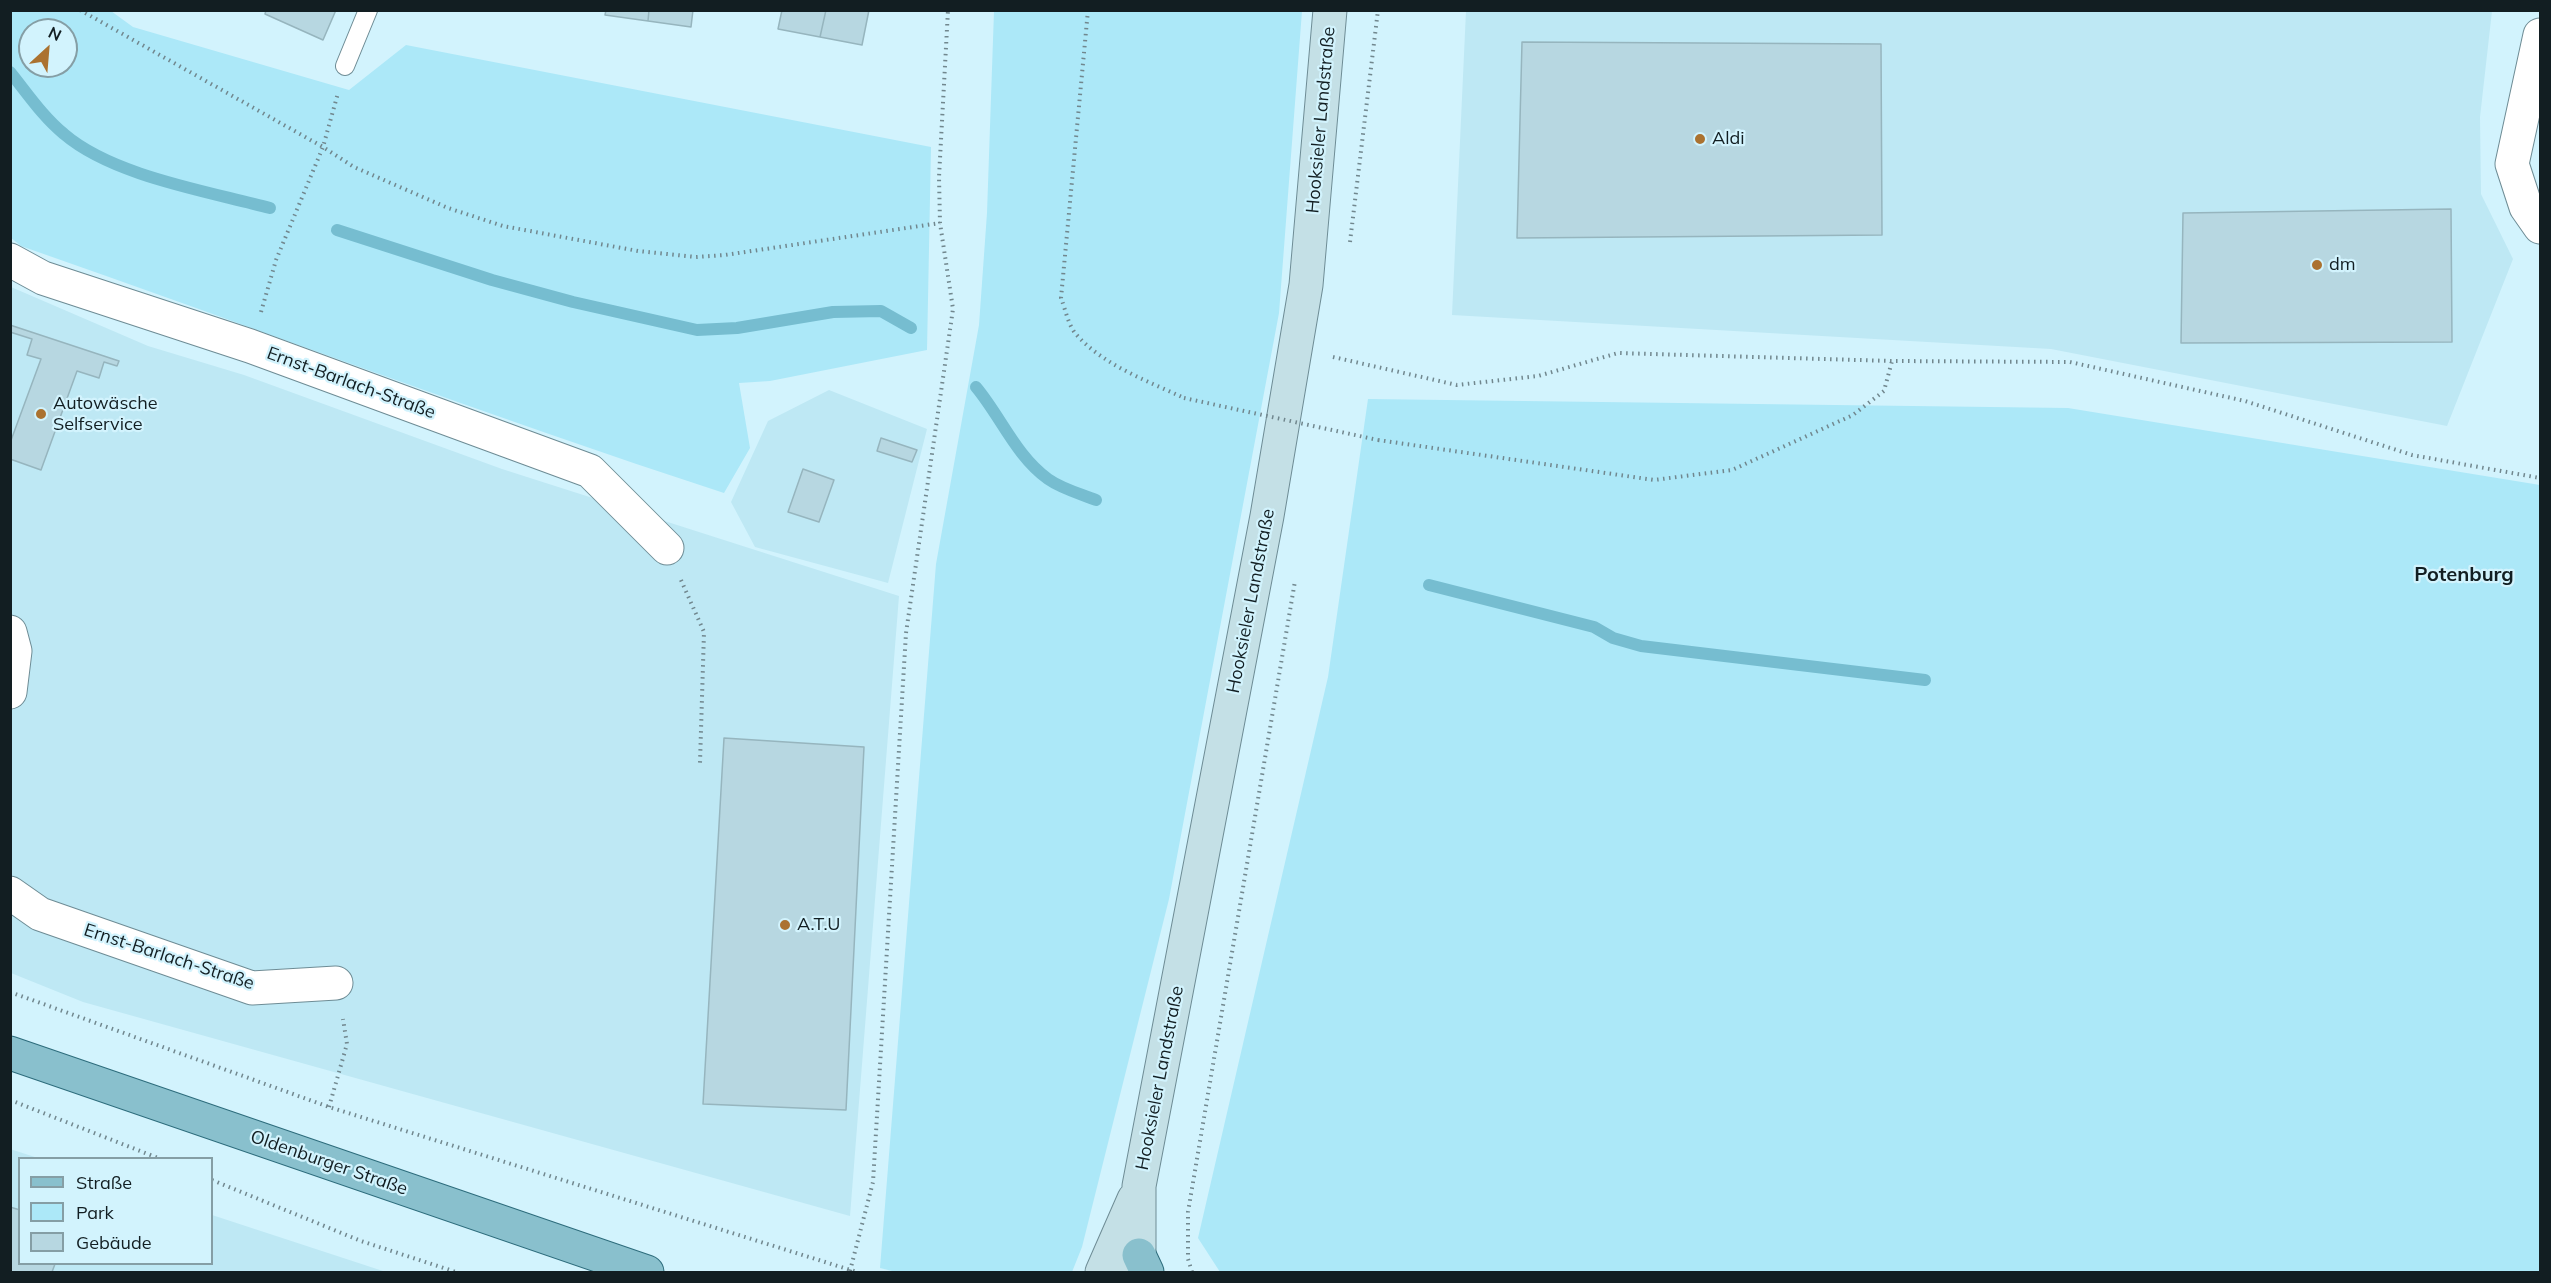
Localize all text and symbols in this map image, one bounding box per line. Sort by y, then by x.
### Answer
north arrow [18,18,78,78]
text: N [45,22,65,45]
street label: Hooksieler Landstraße [1302,26,1340,214]
place label: Aldi [1712,128,1745,150]
marker: Aldi [1693,132,1707,146]
place label: dm [2329,254,2356,276]
marker: dm [2310,258,2324,272]
street label: Ernst-Barlach-Straße [264,342,438,424]
place label: Autowäsche Selfservice [53,393,158,436]
marker: Autowäsche Selfservice [34,407,48,421]
street label: Hooksieler Landstraße [1223,507,1279,695]
district label: Potenburg [2414,563,2514,587]
place label: A.T.U [797,914,840,936]
marker: A.T.U [778,918,792,932]
street label: Ernst-Barlach-Straße [81,919,257,995]
street label: Hooksieler Landstraße [1132,984,1188,1172]
street label: Oldenburger Straße [248,1126,410,1200]
legend [18,1157,213,1265]
text: Straße [76,1171,132,1194]
text: Park [76,1201,114,1224]
text: Gebäude [76,1231,152,1254]

